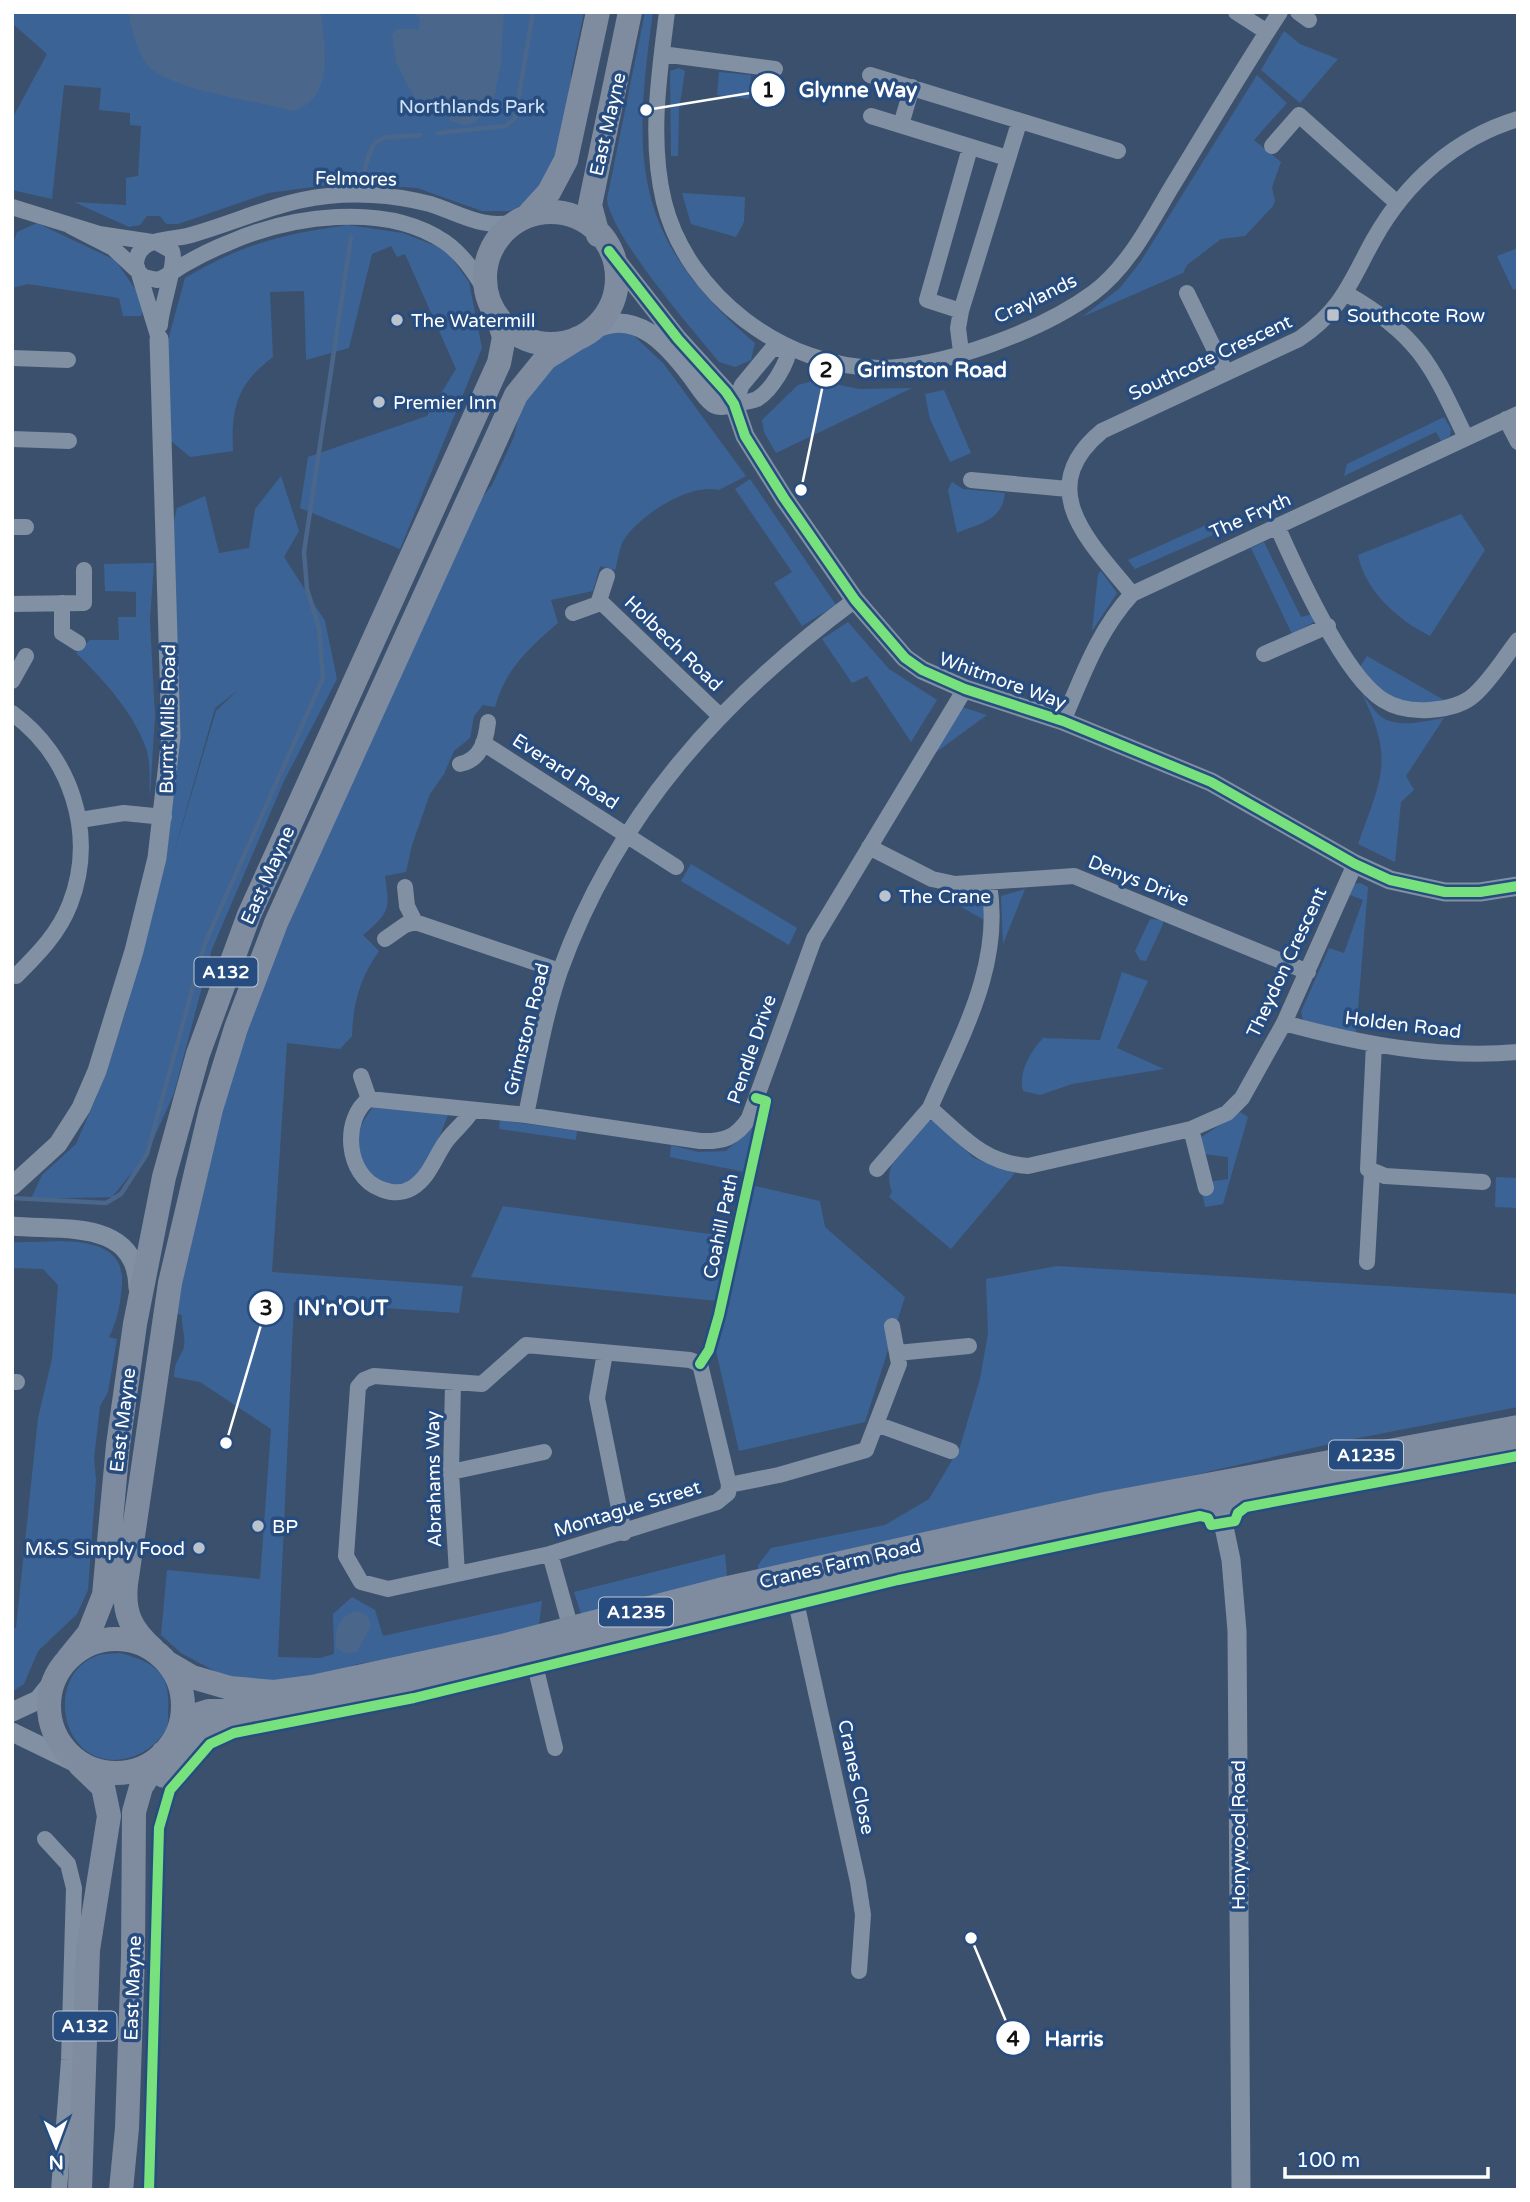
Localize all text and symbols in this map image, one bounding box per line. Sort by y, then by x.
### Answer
callout: Glynne Way [750,69,932,111]
street label: East Mayne [585,70,631,178]
text: 1 [761,78,775,103]
text: Glynne Way [799,78,918,103]
park label: Northlands Park [399,96,545,118]
street label: Felmores [315,167,397,191]
street label: Craylands [991,269,1080,328]
place label: Southcote Row [1347,305,1485,327]
marker: Southcote Row [1325,307,1341,323]
place label: The Watermill [411,310,535,332]
street label: Southcote Crescent [1125,310,1295,405]
marker: The Watermill [389,312,405,328]
callout: Grimston Road [808,349,1021,391]
text: 2 [819,358,833,383]
text: Grimston Road [857,358,1007,383]
place label: Premier Inn [393,392,497,414]
marker: Premier Inn [371,394,387,410]
street label: The Fryth [1206,488,1294,544]
street label: Holbech Road [620,592,727,696]
street label: Burnt Mills Road [156,644,180,794]
street label: Whitmore Way [936,648,1069,714]
street label: Everard Road [508,729,623,814]
street label: East Mayne [236,823,299,928]
street label: Denys Drive [1085,851,1192,911]
street label: Theydon Crescent [1242,884,1331,1041]
place label: The Crane [899,886,991,908]
marker: The Crane [877,888,893,904]
road number: A132 [194,958,258,987]
street label: Grimston Road [500,961,554,1098]
street label: Pendle Drive [723,992,781,1107]
street label: Holden Road [1343,1007,1462,1043]
street label: Coahill Path [699,1171,743,1281]
callout: IN'n'OUT [248,1287,402,1329]
text: 3 [259,1296,273,1321]
text: IN'n'OUT [298,1296,389,1321]
street label: East Mayne [106,1367,140,1474]
street label: Abrahams Way [422,1410,446,1548]
road number: A1235 [1329,1440,1403,1470]
street label: Montague Street [551,1476,703,1542]
place label: BP [272,1516,298,1538]
marker: BP [250,1518,266,1534]
street label: Cranes Farm Road [757,1535,923,1593]
place label: M&S Simply Food [25,1538,185,1560]
marker: M&S Simply Food [191,1540,207,1556]
road number: A1235 [599,1597,673,1626]
street label: Cranes Close [833,1718,879,1837]
street label: Honywood Road [1228,1760,1250,1910]
street label: East Mayne [120,1935,146,2041]
road number: A132 [54,2012,116,2040]
callout: Harris [996,2017,1118,2059]
text: 4 [1006,2027,1020,2052]
text: Harris [1044,2027,1104,2052]
north arrow [21,2111,91,2181]
scale bar [1285,2136,1488,2180]
text: 100 m [1296,2148,1360,2173]
text: N [48,2151,64,2173]

